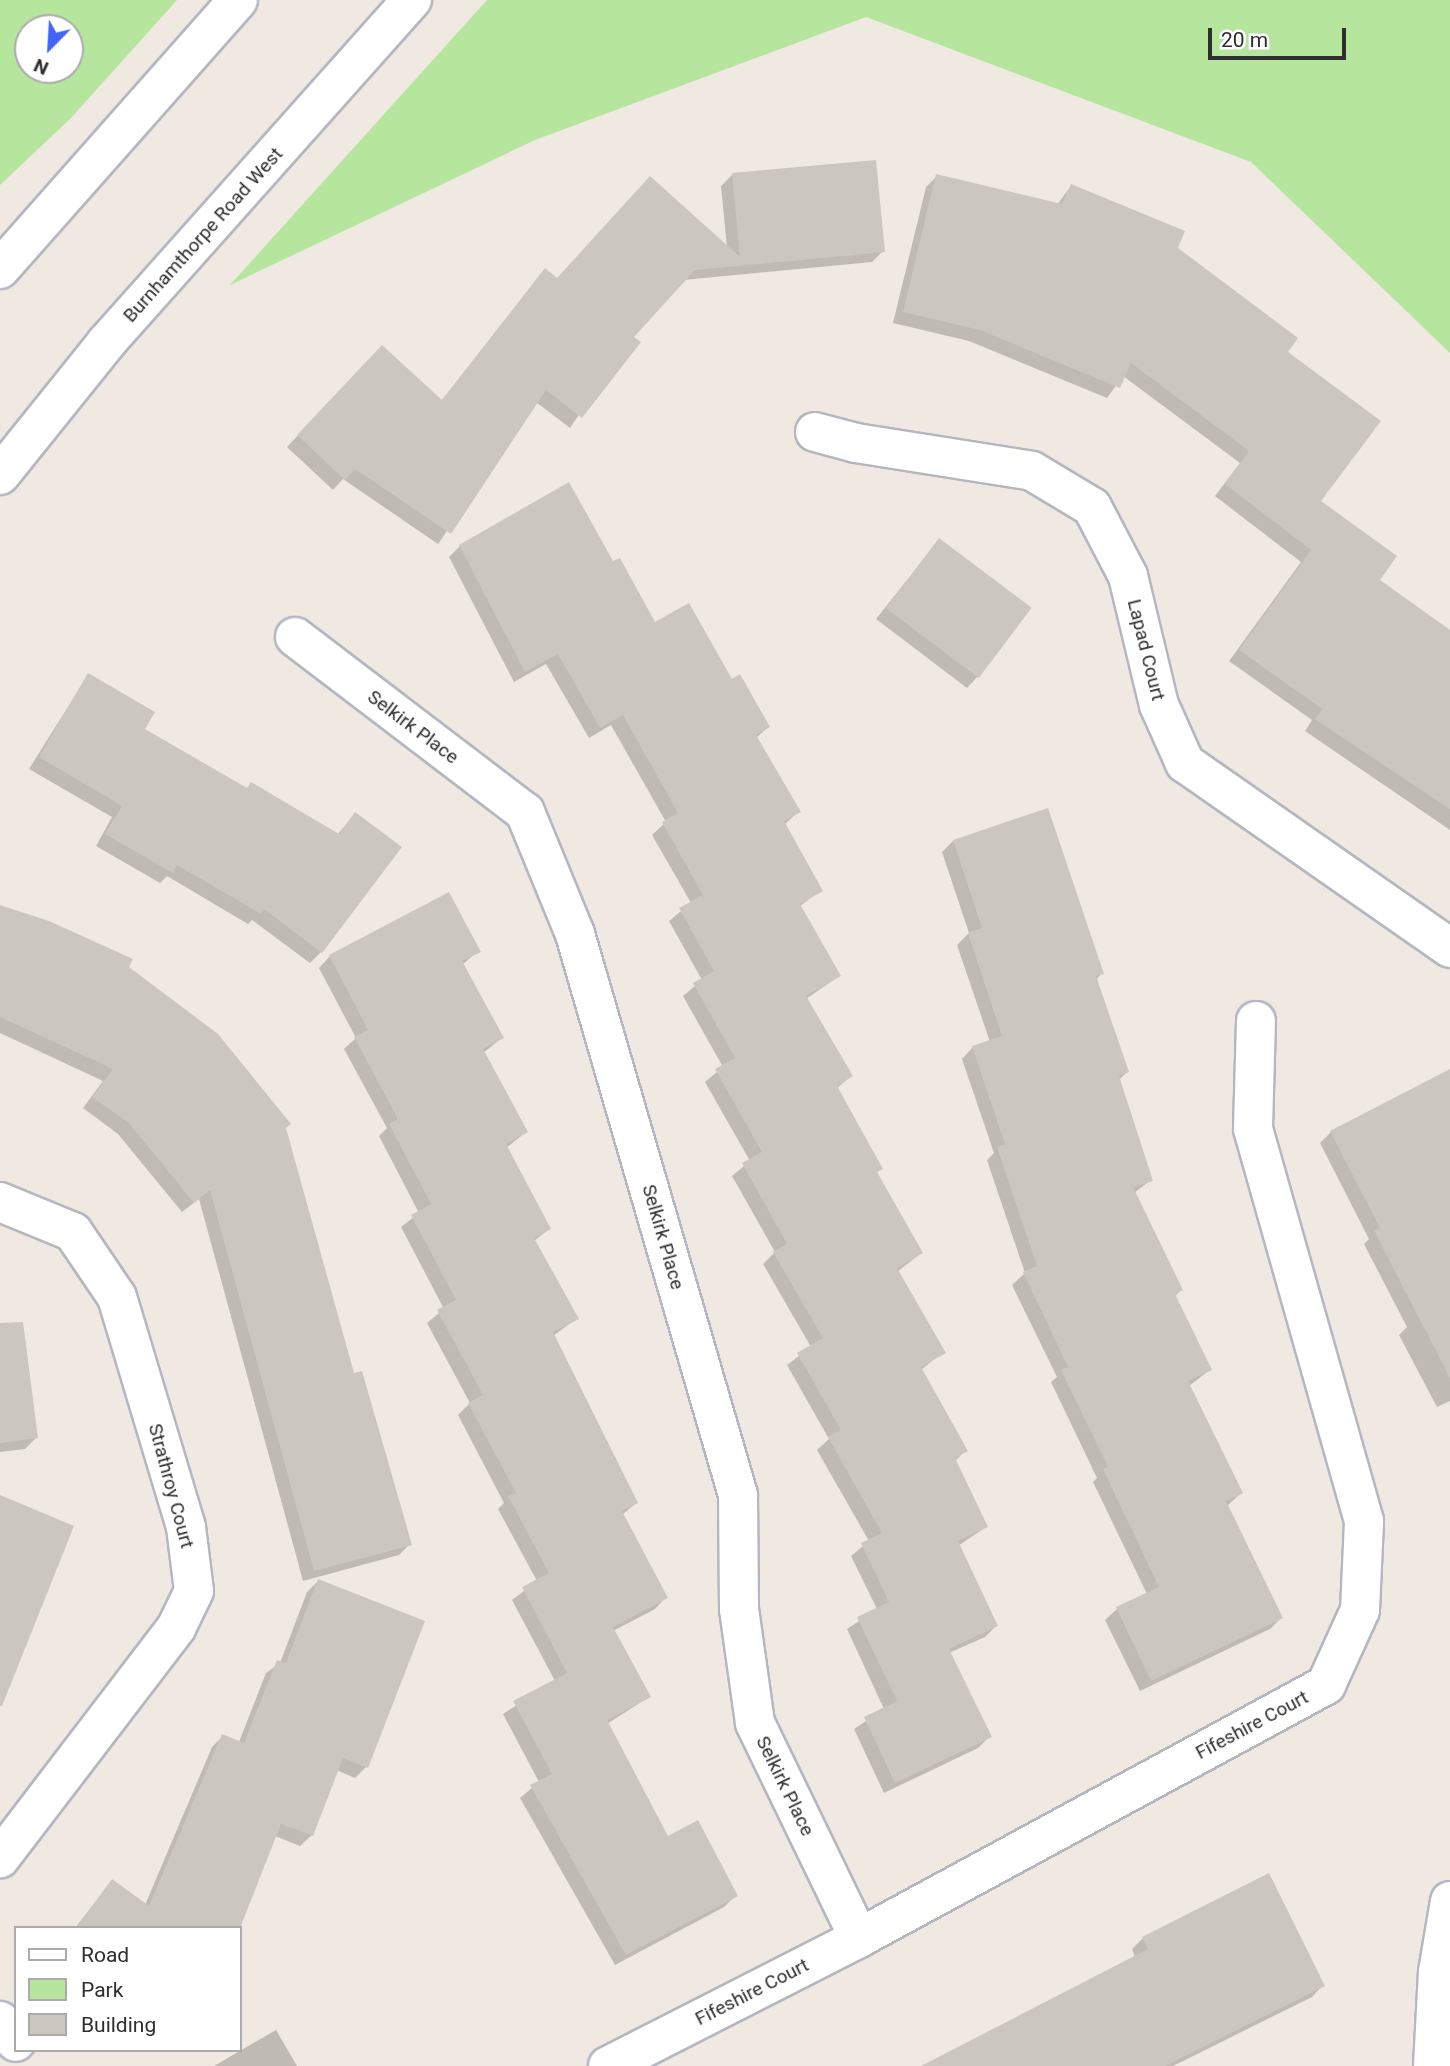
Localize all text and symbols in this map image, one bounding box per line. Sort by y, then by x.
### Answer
north arrow [14,14,84,84]
scale bar [1212,14,1350,58]
text: 20 m [1221,28,1268,52]
text: N [30,54,52,80]
street label: Burnhamthorpe Road West [119,143,287,327]
street label: Lapad Court [1122,597,1170,703]
street label: Selkirk Place [363,685,463,769]
street label: Selkirk Place [637,1182,689,1292]
street label: Strathroy Court [143,1421,199,1551]
street label: Fifeshire Court [1192,1686,1312,1764]
street label: Selkirk Place [751,1732,819,1840]
legend [14,1926,242,2052]
text: Road [81,1943,129,1967]
street label: Fifeshire Court [691,1954,813,2030]
text: Park [81,1978,123,2002]
text: Building [81,2013,156,2037]

